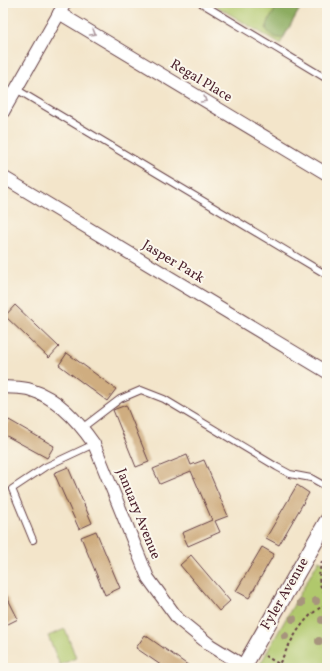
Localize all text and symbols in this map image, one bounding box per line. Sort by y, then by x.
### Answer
one-way arrow [89,28,96,36]
street label: Regal Place [166,55,236,107]
one-way arrow [200,96,207,103]
street label: Jasper Park [138,236,208,288]
street label: January Avenue [111,466,165,563]
street label: Fyler Avenue [257,554,314,634]

